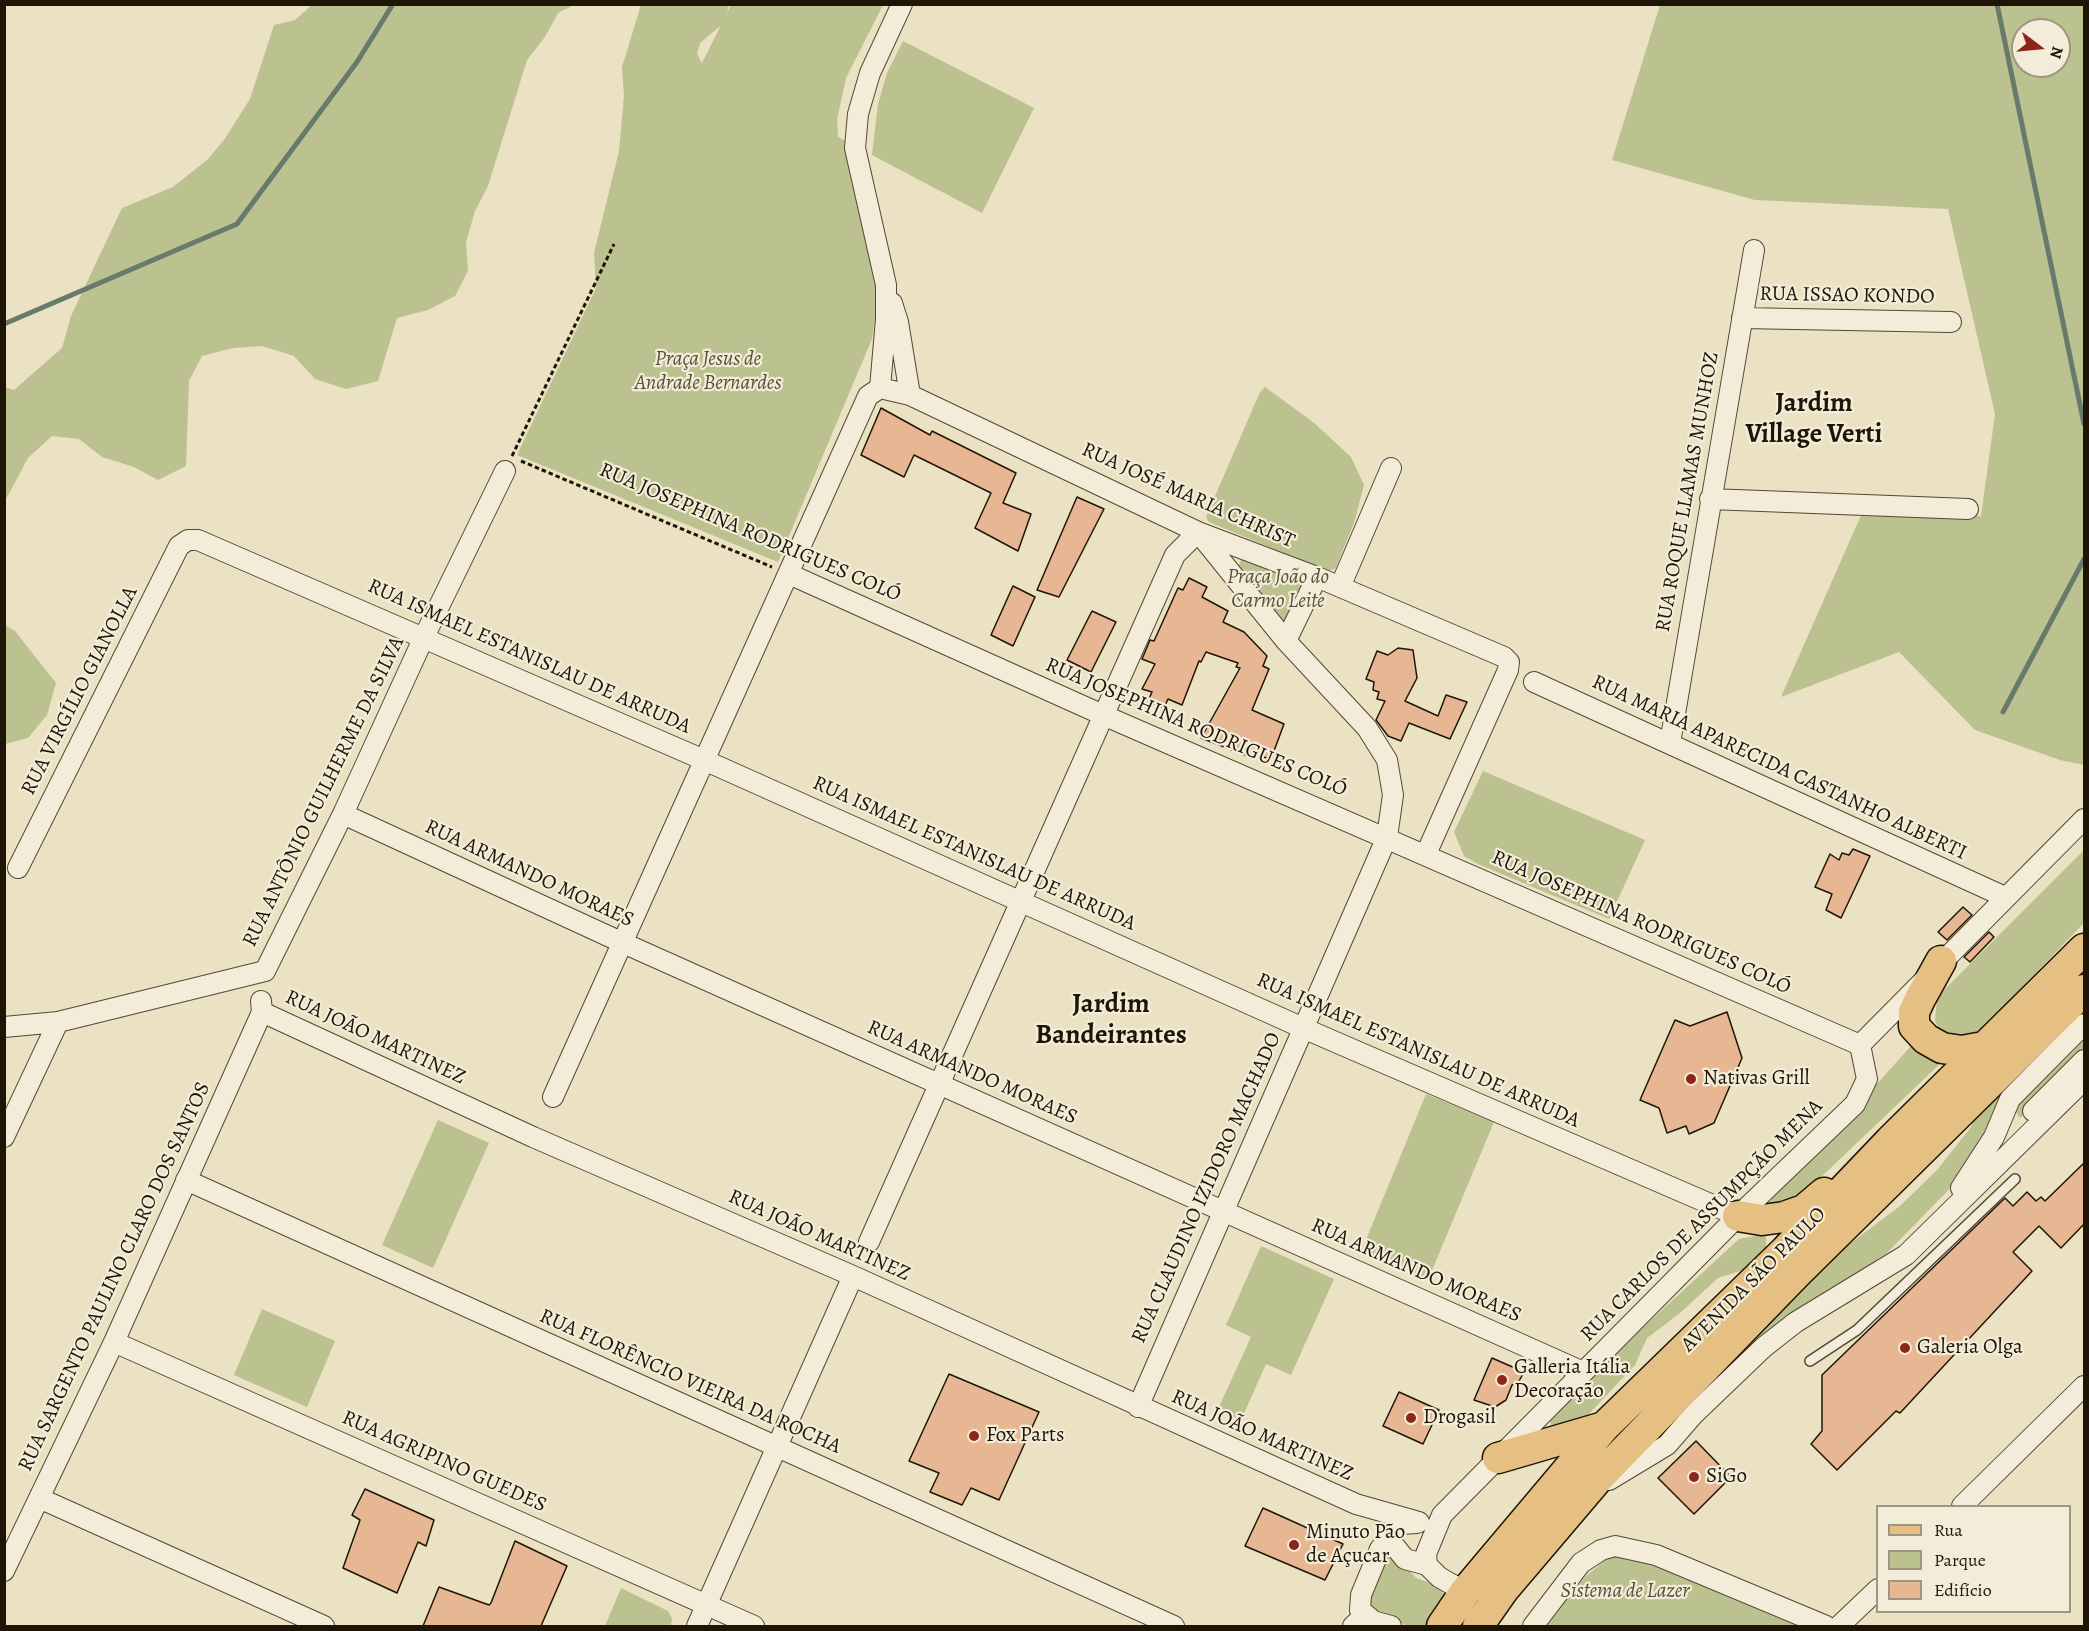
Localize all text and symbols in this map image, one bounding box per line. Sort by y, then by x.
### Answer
north arrow [2011,18,2071,78]
text: N [2044,44,2069,61]
street label: RUA ISSAO KONDO [1759,282,1935,310]
park label: Praça Jesus de Andrade Bernardes [634,347,782,397]
street label: RUA ROQUE LLAMAS MUNHOZ [1651,350,1725,634]
district label: Jardim Village Verti [1746,388,1882,451]
street label: RUA JOSÉ MARIA CHRIST [1078,438,1298,554]
street label: RUA JOSEPHINA RODRIGUES COLÓ [595,458,905,608]
park label: Praça João do Carmo Leite [1227,565,1329,615]
street label: RUA ISMAEL ESTANISLAU DE ARRUDA [364,574,694,740]
street label: RUA VIRGÍLIO GIANOLLA [16,582,144,800]
street label: RUA ANTÔNIO GUILHERME DA SILVA [238,633,410,951]
street label: RUA JOSEPHINA RODRIGUES COLÓ [1041,653,1351,803]
street label: RUA MARIA APARECIDA CASTANHO ALBERTI [1588,670,1970,866]
street label: RUA ISMAEL ESTANISLAU DE ARRUDA [809,771,1139,937]
street label: RUA ARMANDO MORAES [421,815,637,933]
street label: RUA JOSEPHINA RODRIGUES COLÓ [1487,845,1795,1001]
street label: RUA ISMAEL ESTANISLAU DE ARRUDA [1253,968,1583,1134]
street label: RUA JOÃO MARTINEZ [281,985,469,1091]
district label: Jardim Bandeirantes [1035,989,1187,1052]
street label: RUA ARMANDO MORAES [863,1015,1081,1131]
street label: RUA CLAUDINO IZIDORO MACHADO [1127,1029,1287,1347]
place label: Nativas Grill [1703,1066,1810,1092]
marker: Nativas Grill [1684,1072,1698,1086]
street label: RUA SARGENTO PAULINO CLARO DOS SANTOS [13,1078,217,1476]
street label: RUA CARLOS DE ASSUMPÇÃO MENA [1576,1095,1828,1347]
street label: RUA JOÃO MARTINEZ [724,1185,914,1287]
street label: AVENIDA SÃO PAULO [1676,1202,1832,1358]
street label: RUA ARMANDO MORAES [1307,1213,1525,1329]
street label: RUA FLORÊNCIO VIEIRA DA ROCHA [535,1304,845,1460]
place label: Galeria Olga [1917,1335,2023,1361]
marker: Galeria Olga [1898,1341,1912,1355]
place label: Galleria Itália Decoração [1514,1355,1630,1405]
marker: Galleria Itália Decoração [1495,1373,1509,1387]
street label: RUA JOÃO MARTINEZ [1167,1385,1357,1487]
street label: RUA AGRIPINO GUEDES [338,1405,550,1519]
place label: Drogasil [1423,1405,1496,1431]
marker: Drogasil [1404,1411,1418,1425]
place label: Fox Parts [986,1423,1064,1449]
marker: Fox Parts [967,1429,981,1443]
place label: SiGo [1706,1464,1747,1490]
marker: SiGo [1687,1470,1701,1484]
legend [1876,1505,2071,1613]
text: Rua [1934,1518,1963,1542]
place label: Minuto Pão de Açucar [1306,1520,1405,1570]
marker: Minuto Pão de Açucar [1287,1538,1301,1552]
text: Parque [1934,1548,1986,1572]
text: Edifício [1934,1578,1992,1602]
park label: Sistema de Lazer [1561,1579,1689,1605]

